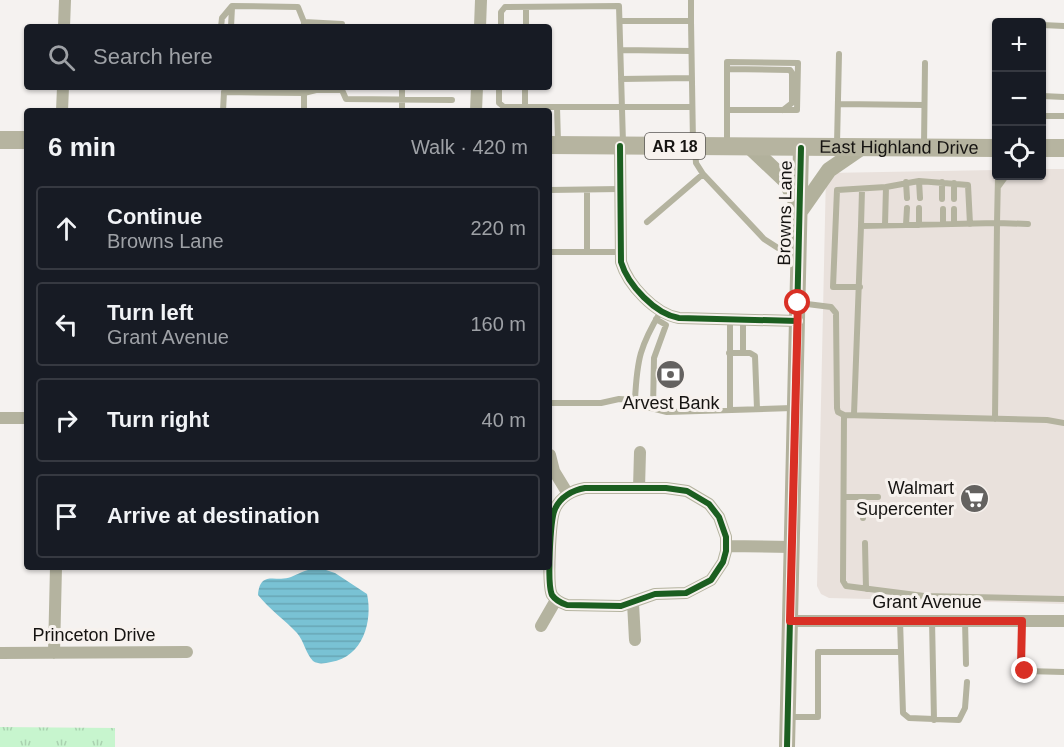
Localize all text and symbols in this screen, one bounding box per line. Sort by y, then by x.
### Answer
map controls [992,18,1046,180]
button: + [992,18,1046,72]
search box [24,24,552,90]
icon: search [45,41,78,74]
text: Search here [93,44,213,69]
button: − [992,72,1046,126]
button: locate [992,126,1046,180]
text: 6 min [48,132,116,162]
road number: AR 18 [645,133,705,159]
text: Walk · 420 m [411,136,528,158]
street label: East Highland Drive [819,137,979,158]
street label: Browns Lane [774,160,796,266]
text: Continue [107,204,202,229]
icon: ahead [50,212,83,245]
text: 220 m [470,217,526,239]
text: Browns Lane [107,230,224,252]
route start [784,289,810,315]
text: Turn left [107,300,193,325]
icon: left [50,308,83,341]
text: 160 m [470,313,526,335]
text: Grant Avenue [107,326,229,348]
bank icon: Arvest Bank [655,358,687,390]
place label: Arvest Bank [622,393,721,413]
icon: right [50,404,83,437]
text: Turn right [107,407,209,432]
text: 40 m [482,409,526,431]
place label: Walmart Supercenter [856,478,954,519]
supermarket icon: Walmart Supercenter [959,482,991,514]
icon: arrive [50,500,83,533]
text: Arrive at destination [107,503,320,528]
street label: Grant Avenue [872,592,982,612]
street label: Princeton Drive [32,625,156,645]
route end [1011,657,1037,683]

